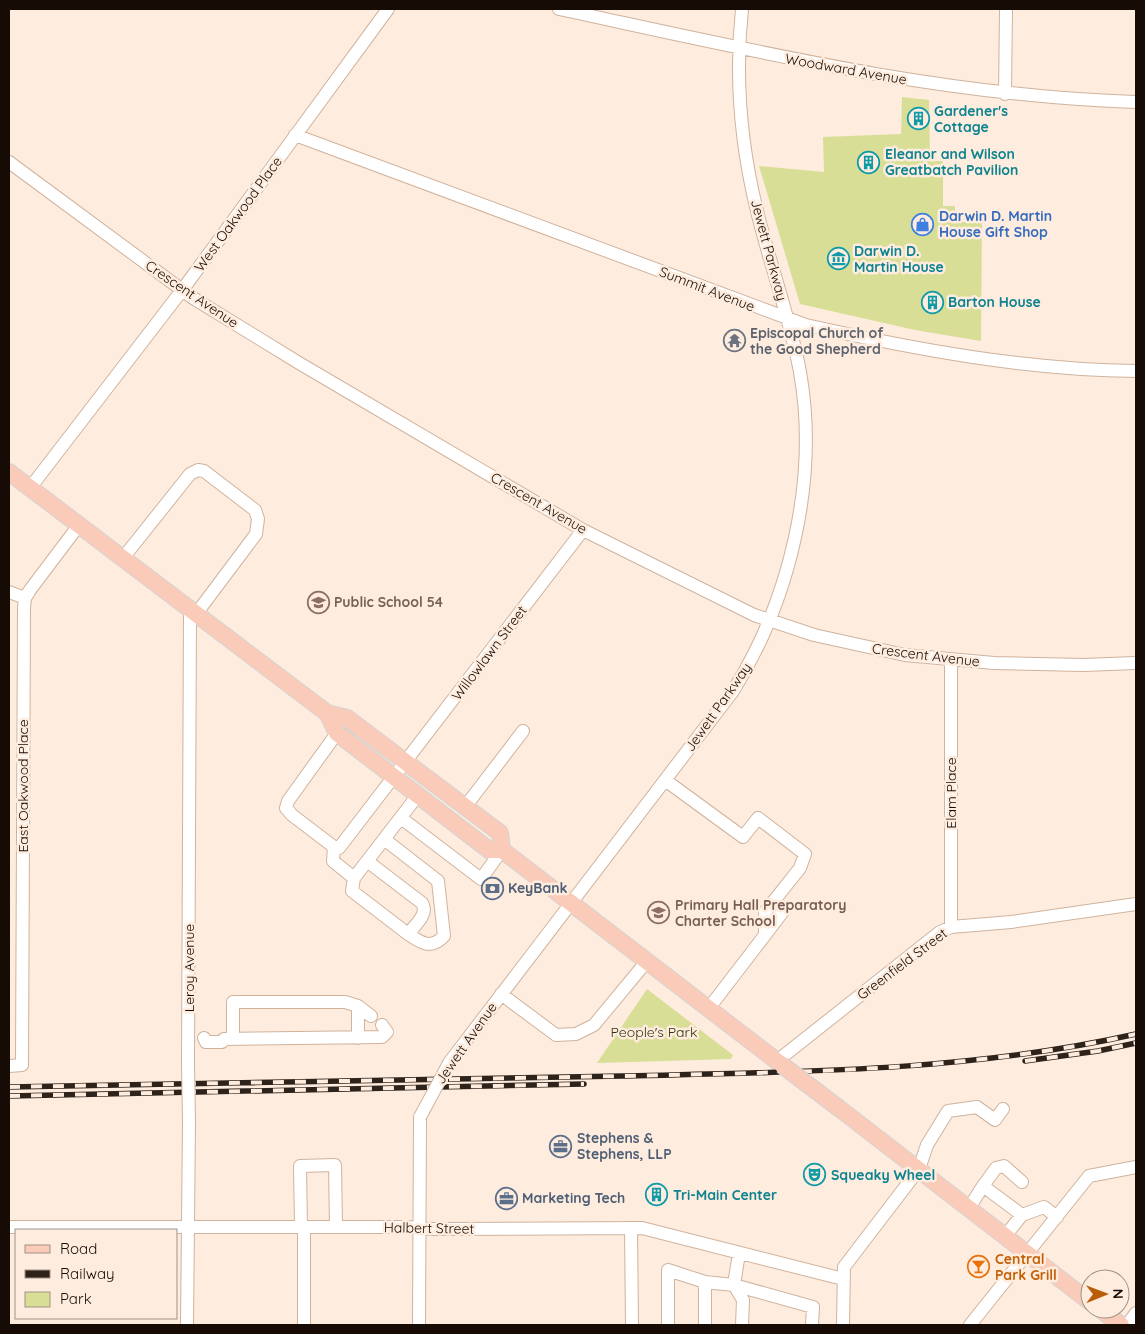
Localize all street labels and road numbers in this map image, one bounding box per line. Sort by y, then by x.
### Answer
street label: Woodward Avenue [784,49,908,89]
street label: West Oakwood Place [190,153,286,275]
street label: Jewett Parkway [747,197,791,303]
street label: Crescent Avenue [142,256,242,332]
street label: Summit Avenue [657,263,757,315]
street label: Crescent Avenue [488,468,591,538]
street label: Willowlawn Street [447,602,531,704]
street label: Crescent Avenue [871,639,981,671]
street label: Jewett Parkway [681,659,755,755]
street label: East Oakwood Place [14,719,32,853]
street label: Elam Place [942,757,960,829]
street label: Leroy Avenue [180,924,198,1012]
street label: Greenfield Street [853,924,951,1004]
street label: Jewett Avenue [431,999,501,1087]
street label: Halbert Street [384,1218,475,1238]

